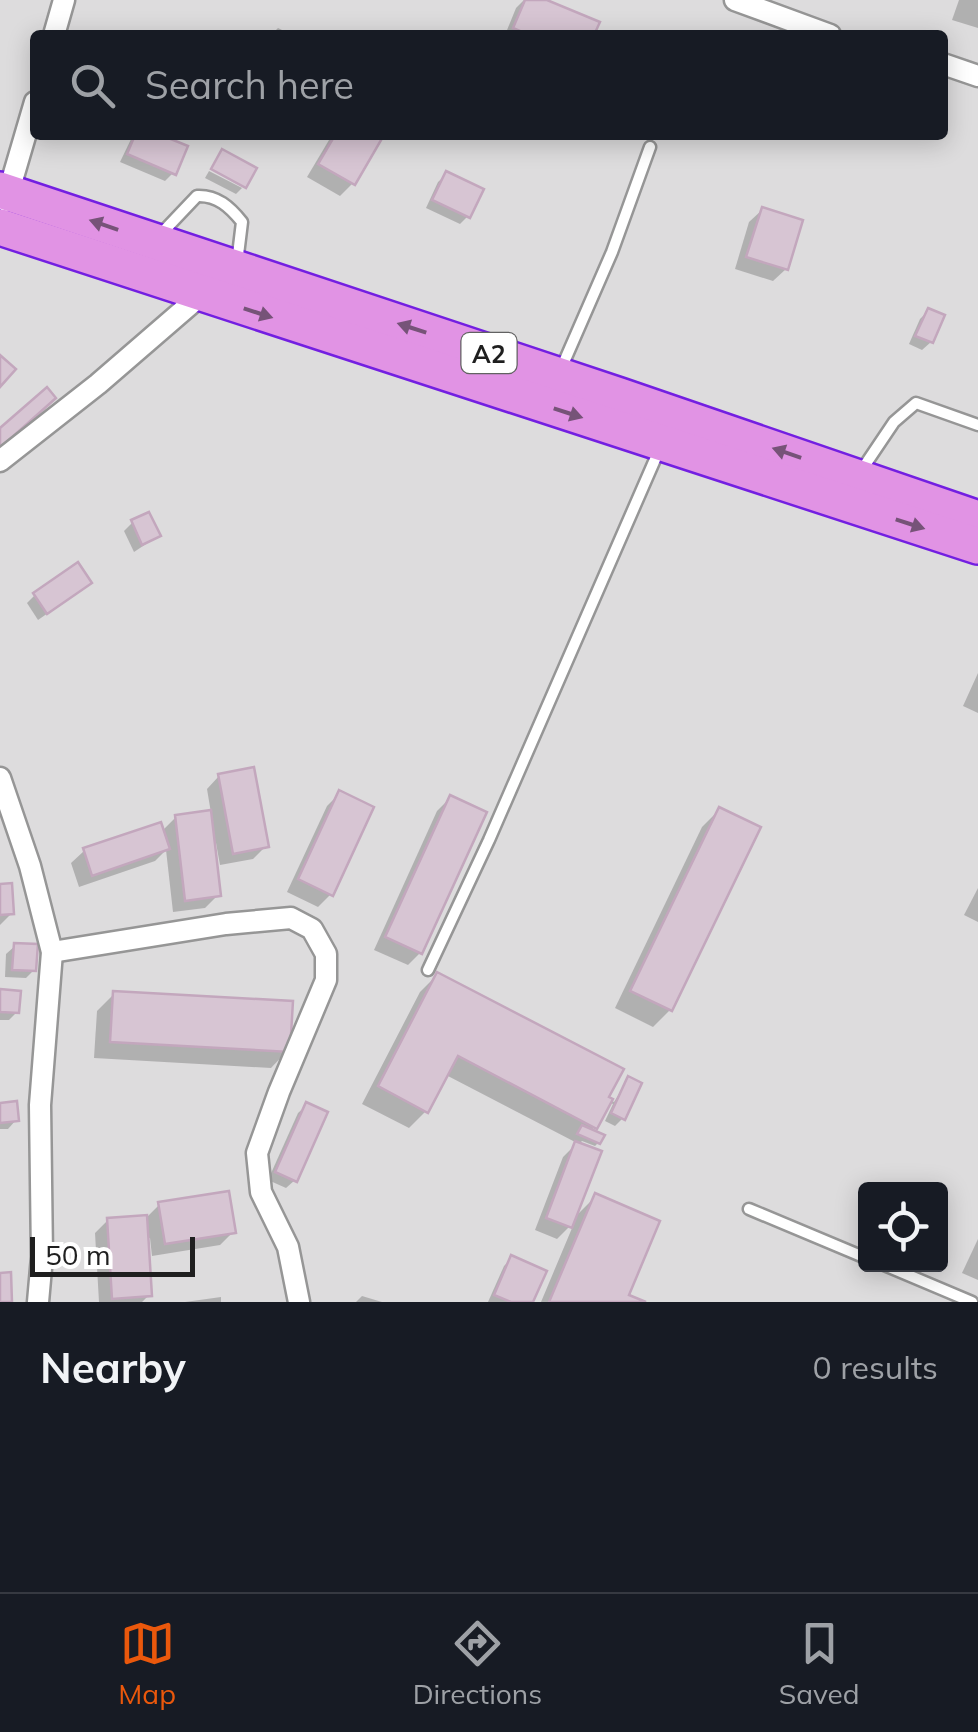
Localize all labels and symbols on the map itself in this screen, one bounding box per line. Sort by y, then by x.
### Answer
one-way arrow [88,217,118,232]
one-way arrow [244,307,274,322]
one-way arrow [397,319,427,334]
road number: A2 [462,333,516,373]
one-way arrow [553,406,583,421]
one-way arrow [771,445,801,460]
one-way arrow [896,517,926,532]
scale bar [30,1232,195,1276]

